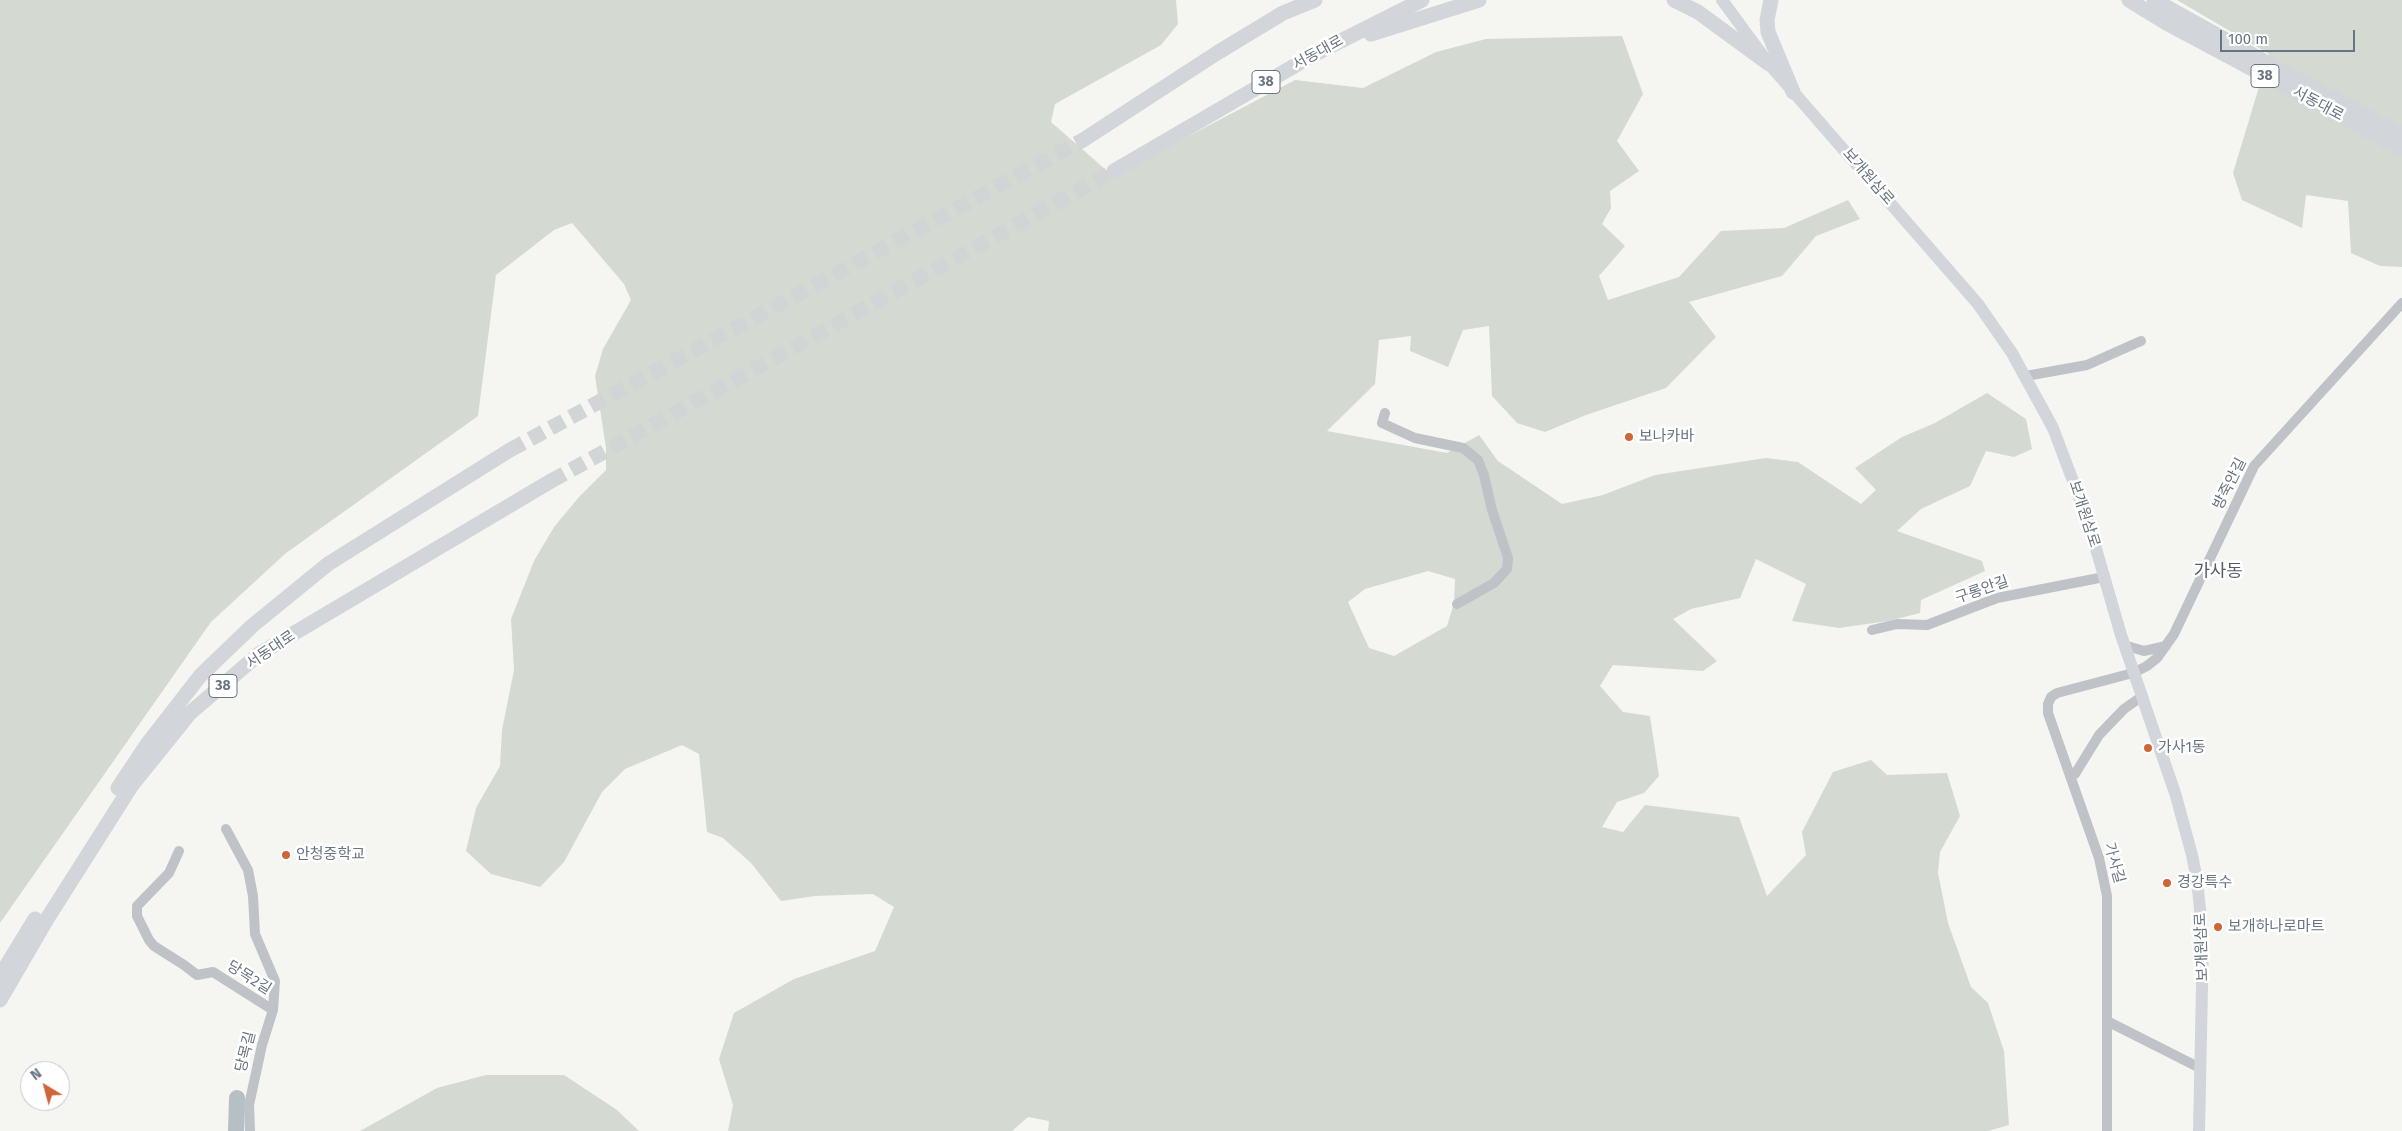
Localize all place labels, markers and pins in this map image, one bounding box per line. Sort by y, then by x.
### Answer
place label: 보나카바 [1639,428,1694,446]
marker: 보나카바 [1623,431,1635,443]
place label: 가사1동 [2158,739,2206,757]
marker: 가사1동 [2142,742,2154,754]
place label: 안청중학교 [296,846,365,864]
marker: 안청중학교 [280,849,292,861]
place label: 경강특수 [2177,874,2232,892]
marker: 경강특수 [2161,877,2173,889]
place label: 보개하나로마트 [2228,918,2325,936]
marker: 보개하나로마트 [2212,921,2224,933]

